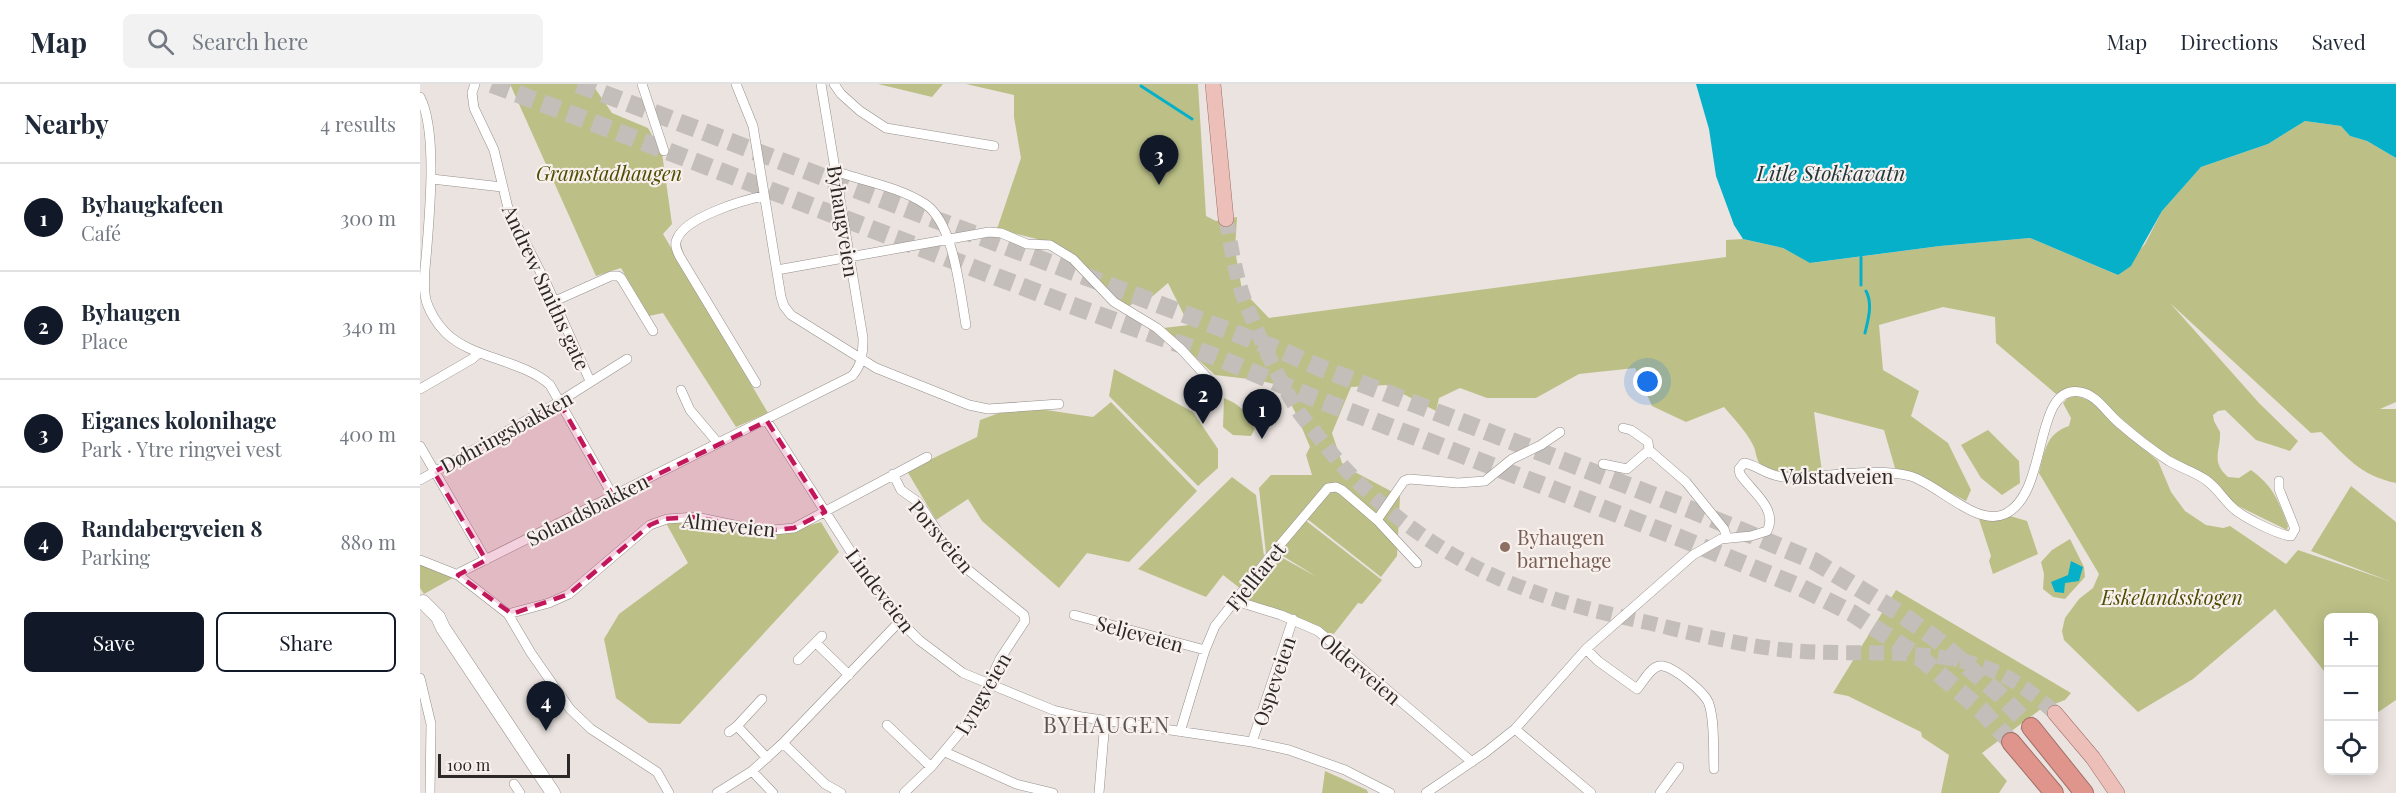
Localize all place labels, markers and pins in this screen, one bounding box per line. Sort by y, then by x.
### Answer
pin: 3 [1140,135,1178,185]
pin: 2 [1184,374,1222,424]
pin: 1 [1242,390,1282,439]
place label: Byhaugen barnehage [1517,523,1611,573]
marker: Byhaugen barnehage [1498,540,1512,554]
pin: 4 [526,682,566,731]

